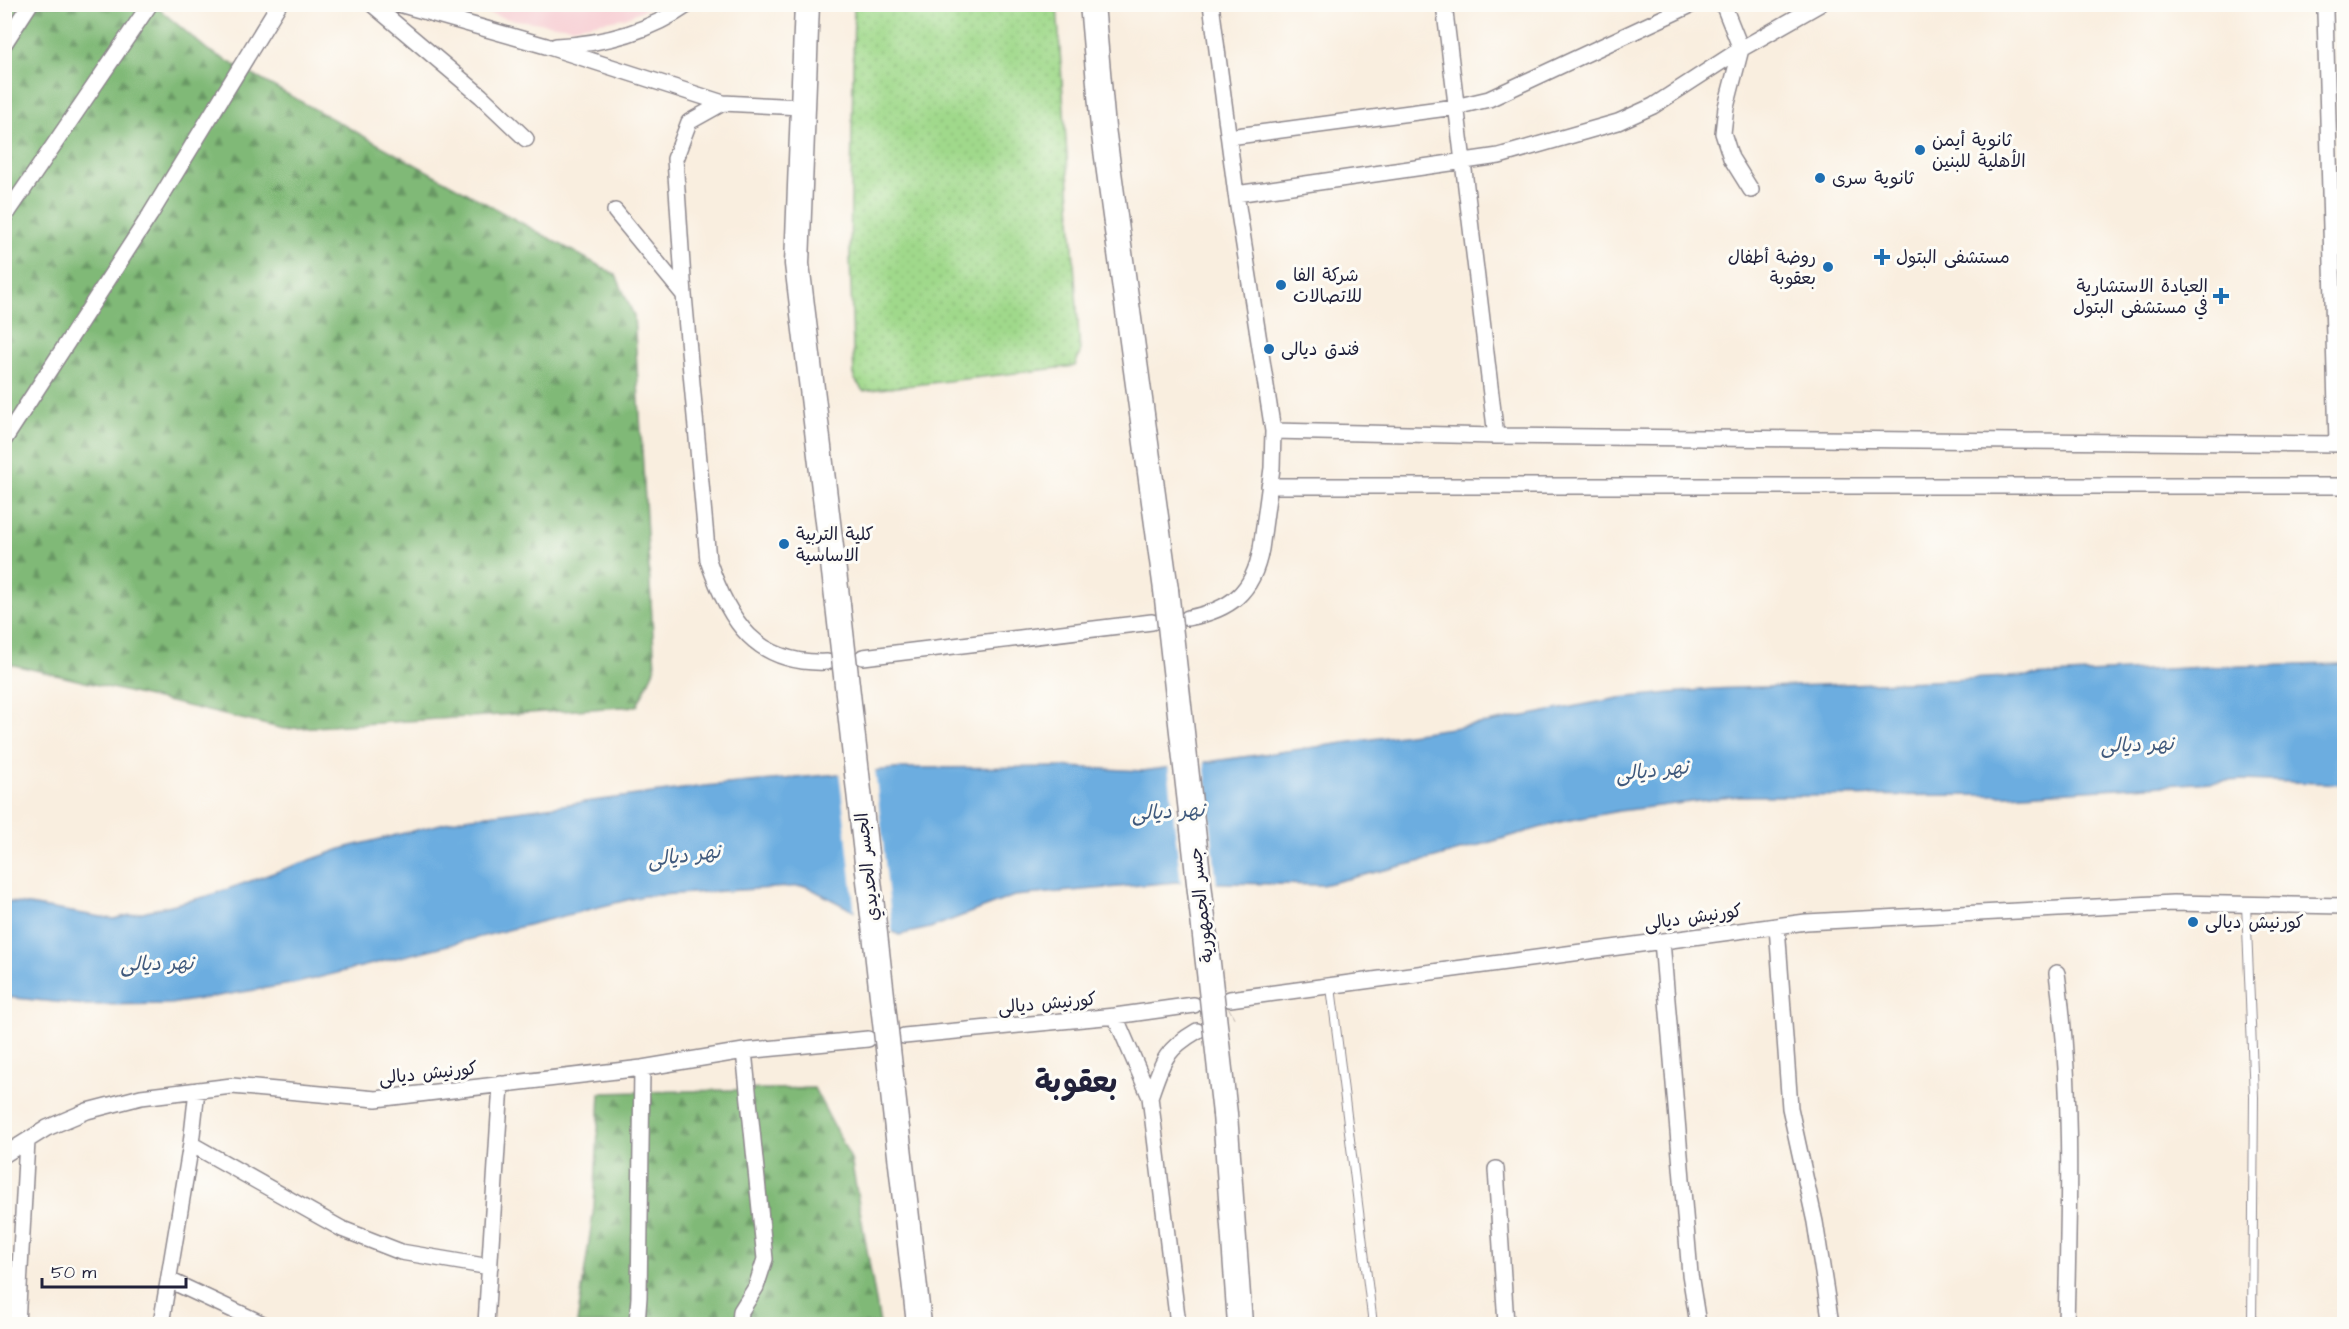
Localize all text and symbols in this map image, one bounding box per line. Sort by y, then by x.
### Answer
place label: ثانوية أيمن الأهلية للبنين [1932,128,2026,174]
marker: ثانوية أيمن الأهلية للبنين [1913,143,1927,157]
place label: ثانوية سرى [1832,166,1915,191]
marker: ثانوية سرى [1813,171,1827,185]
place label: روضة أطفال بعقوبة [1728,245,1816,291]
place label: مستشفى البتول [1896,245,2010,270]
marker: مستشفى البتول [1873,248,1891,266]
marker: روضة أطفال بعقوبة [1821,260,1835,274]
place label: شركة الفا للاتصالات [1293,263,1362,309]
place label: العيادة الاستشارية في مستشفى البتول [2073,274,2208,320]
marker: شركة الفا للاتصالات [1274,278,1288,292]
marker: العيادة الاستشارية في مستشفى البتول [2212,287,2230,305]
place label: فندق ديالى [1281,337,1360,362]
marker: فندق ديالى [1262,342,1276,356]
place label: كلية التربية الاساسية [796,522,874,568]
marker: كلية التربية الاساسية [777,537,791,551]
water label: نهر ديالى [2100,730,2177,760]
water label: نهر ديالى [1614,753,1692,789]
water label: نهر ديالى [1131,796,1208,828]
street label: الجسر الحديدي [849,811,886,922]
water label: نهر ديالى [646,837,725,874]
street label: جسر الجمهورية [1183,846,1220,964]
street label: كورنيش ديالى [1642,898,1744,937]
place label: كورنيش ديالى [2205,910,2304,935]
marker: كورنيش ديالى [2186,915,2200,929]
water label: نهر ديالى [120,949,196,979]
street label: كورنيش ديالى [997,987,1098,1020]
street label: كورنيش ديالى [378,1056,479,1091]
district label: بعقوبة [1035,1062,1117,1104]
scale bar [42,1251,186,1289]
text: 50 m [51,1260,96,1285]

